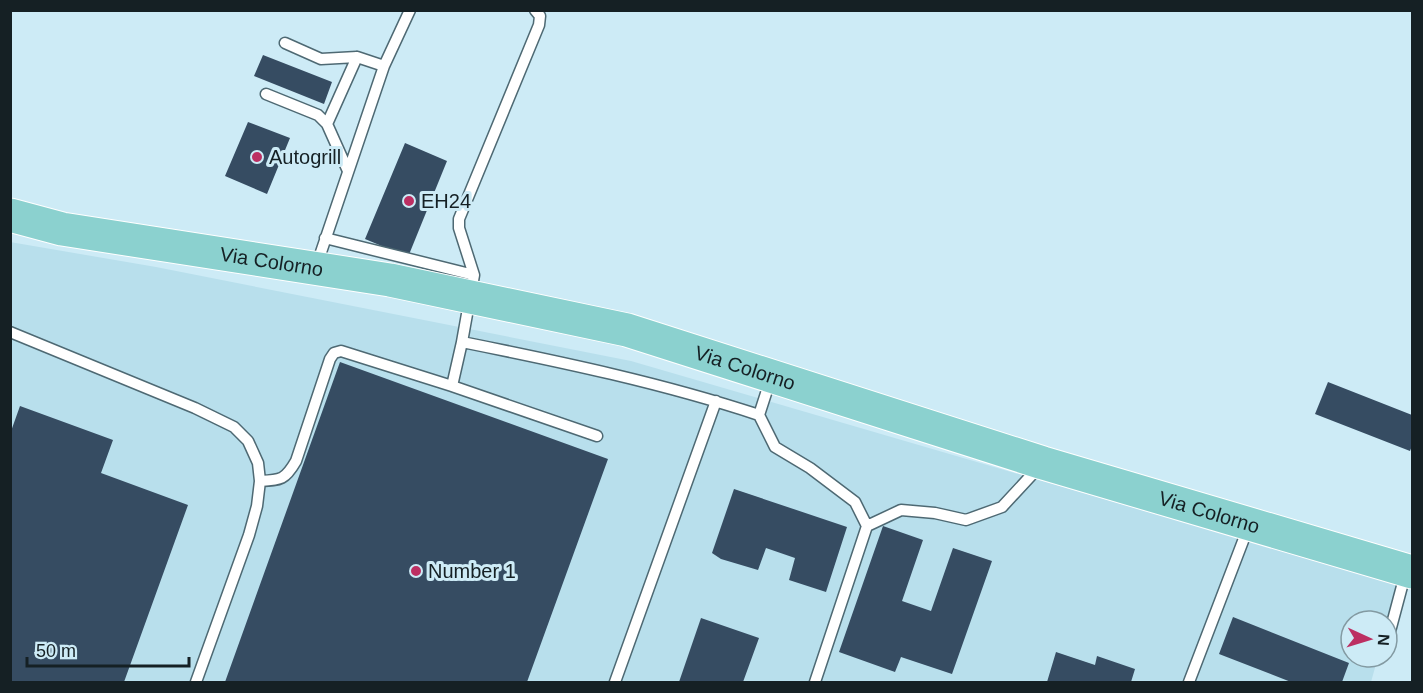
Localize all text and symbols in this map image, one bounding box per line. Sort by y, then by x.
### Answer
place label: Autogrill [269,146,341,168]
marker: Autogrill [250,150,264,164]
place label: EH24 [421,190,471,212]
marker: EH24 [402,194,416,208]
street label: Via Colorno [218,243,325,280]
street label: Via Colorno [692,341,798,394]
street label: Via Colorno [1156,487,1262,537]
place label: Number 1 [428,560,516,582]
marker: Number 1 [409,564,423,578]
north arrow [1339,609,1399,669]
scale bar [27,630,189,668]
text: N [1375,634,1392,646]
text: 50 m [36,641,76,661]

